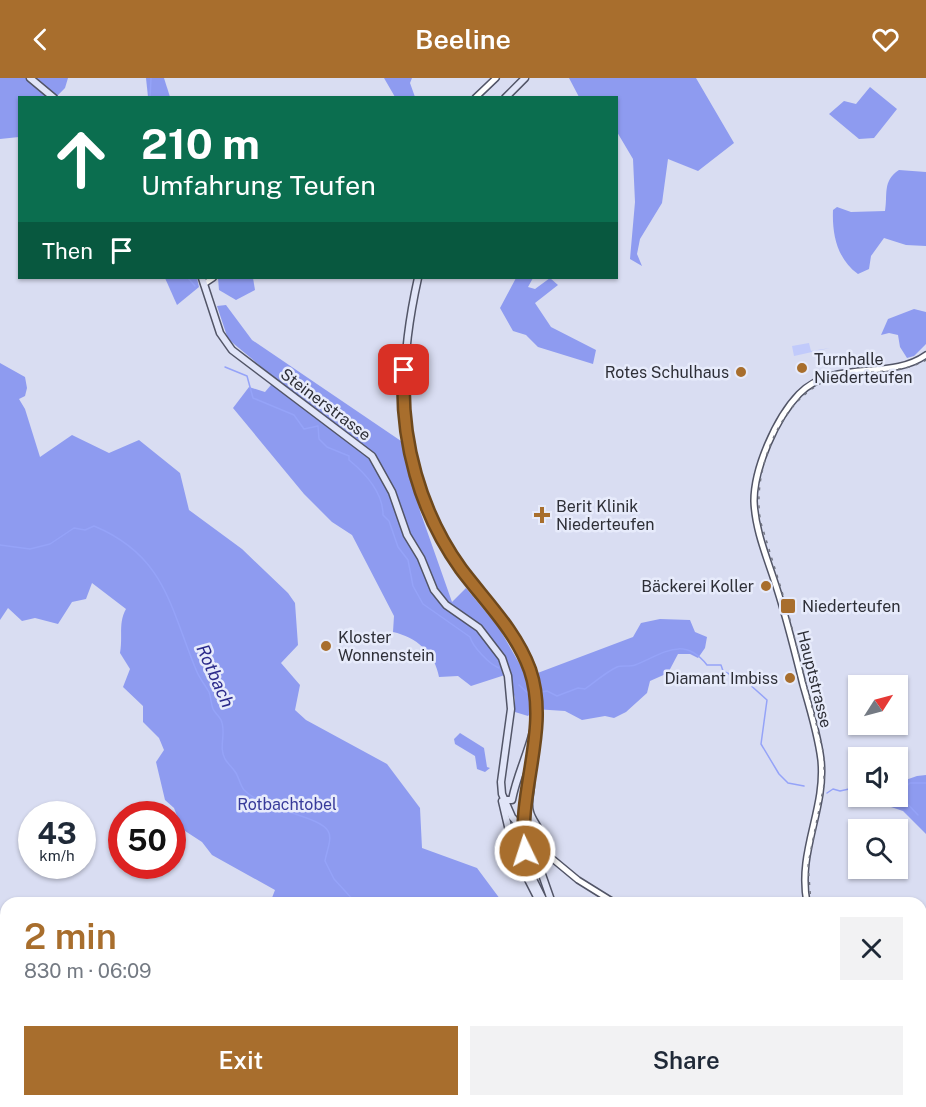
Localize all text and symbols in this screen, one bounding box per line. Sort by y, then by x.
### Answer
icon: back [24,23,57,56]
text: Beeline [415,23,511,55]
icon: heart [869,23,902,56]
text: 210 m [141,119,260,168]
icon: ahead [42,120,120,198]
text: Umfahrung Teufen [141,169,376,201]
icon: arrive [105,234,138,267]
text: Then [42,238,93,264]
pin [378,344,429,395]
place label: Turnhalle Niederteufen [814,350,913,387]
icon: arrive [387,353,420,386]
marker: Turnhalle Niederteufen [795,361,809,375]
place label: Rotes Schulhaus [605,363,729,382]
street label: Steinerstrasse [277,364,375,445]
marker: Rotes Schulhaus [734,365,748,379]
place label: Berit Klinik Niederteufen [556,497,655,534]
marker: Berit Klinik Niederteufen [533,506,551,524]
place label: Bäckerei Koller [641,577,754,596]
marker: Bäckerei Koller [759,579,773,593]
marker: Niederteufen [779,597,797,615]
place label: Niederteufen [802,597,901,616]
place label: Kloster Wonnenstein [338,628,435,665]
street label: Hauptstrasse [793,628,836,730]
marker: Kloster Wonnenstein [319,639,333,653]
water label: Rotbach [192,641,239,711]
place label: Diamant Imbiss [664,669,778,688]
marker: Diamant Imbiss [783,671,797,685]
north arrow [848,675,908,735]
map controls [848,675,908,879]
button: sound [848,747,908,807]
park label: Rotbachtobel [237,795,337,814]
speed limit sign: 50 [108,801,186,879]
text: 43 [37,815,77,851]
position arrow [493,819,557,883]
button: search [848,819,908,879]
text: km/h [39,847,75,864]
text: 2 min [24,915,117,957]
button: close [840,917,903,980]
text: 830 m · 06:09 [24,959,152,983]
button: Exit [24,1026,458,1095]
button: Share [470,1026,903,1095]

